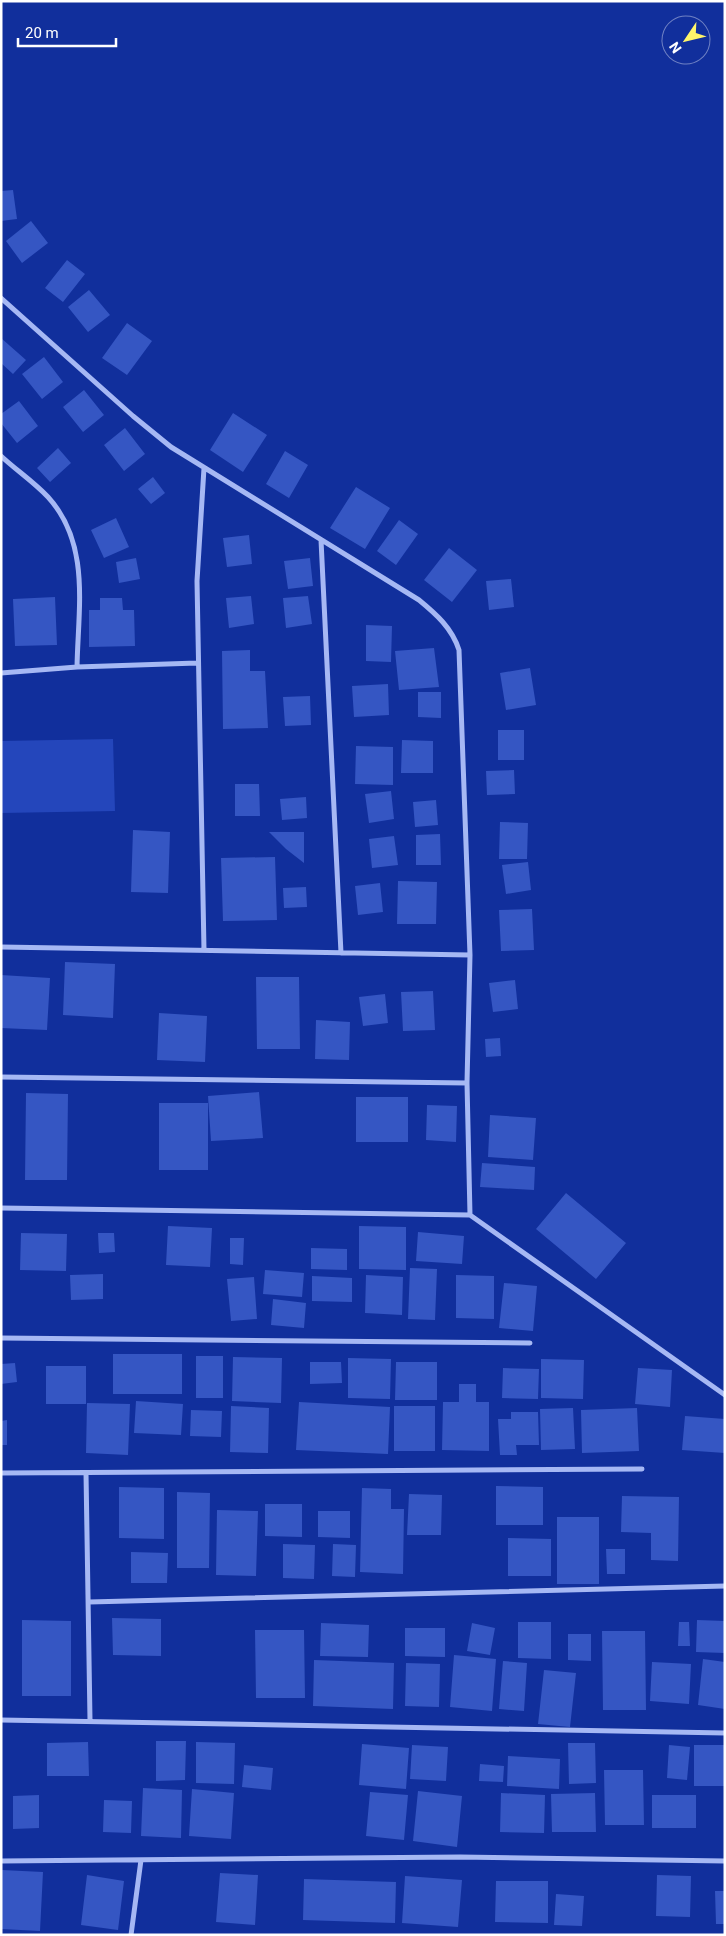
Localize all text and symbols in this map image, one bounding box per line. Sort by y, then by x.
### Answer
scale bar [18,15,115,47]
north arrow [661,15,711,65]
text: 20 m [25,24,59,42]
text: N [666,39,685,56]

